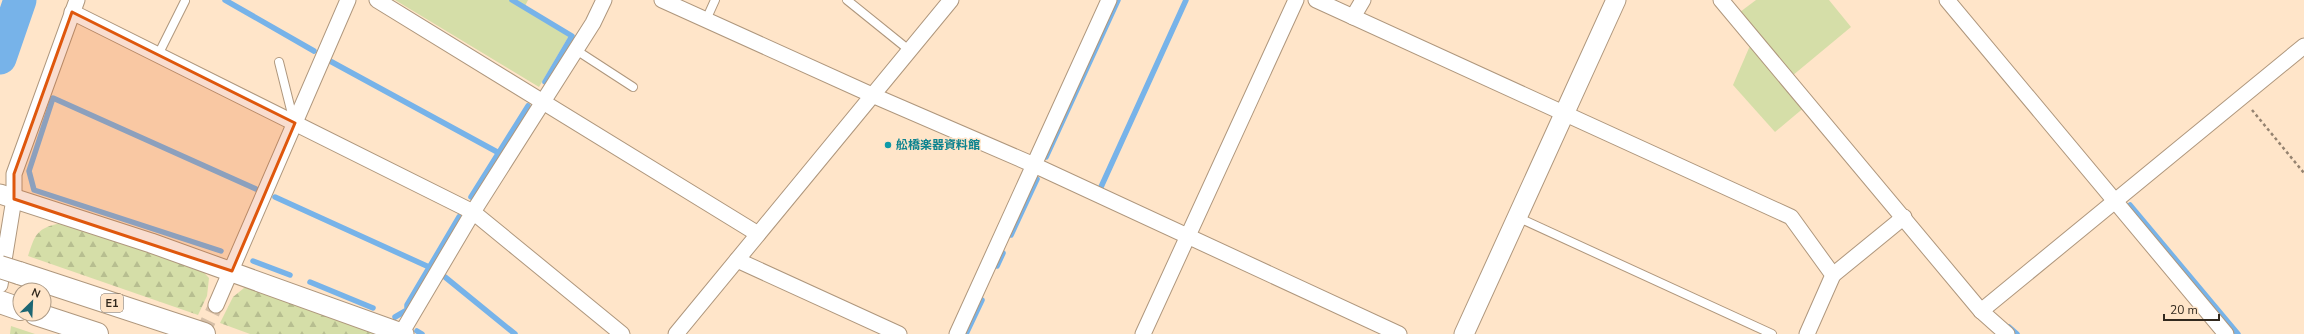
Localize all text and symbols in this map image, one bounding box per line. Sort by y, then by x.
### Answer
place label: 舩橋楽器資料館 [896,137,980,153]
marker: 舩橋楽器資料館 [883,140,893,150]
north arrow [12,282,52,322]
text: N [29,285,43,302]
road number: E1 [101,294,123,312]
scale bar [2164,296,2219,322]
text: 20 m [2170,302,2198,318]

